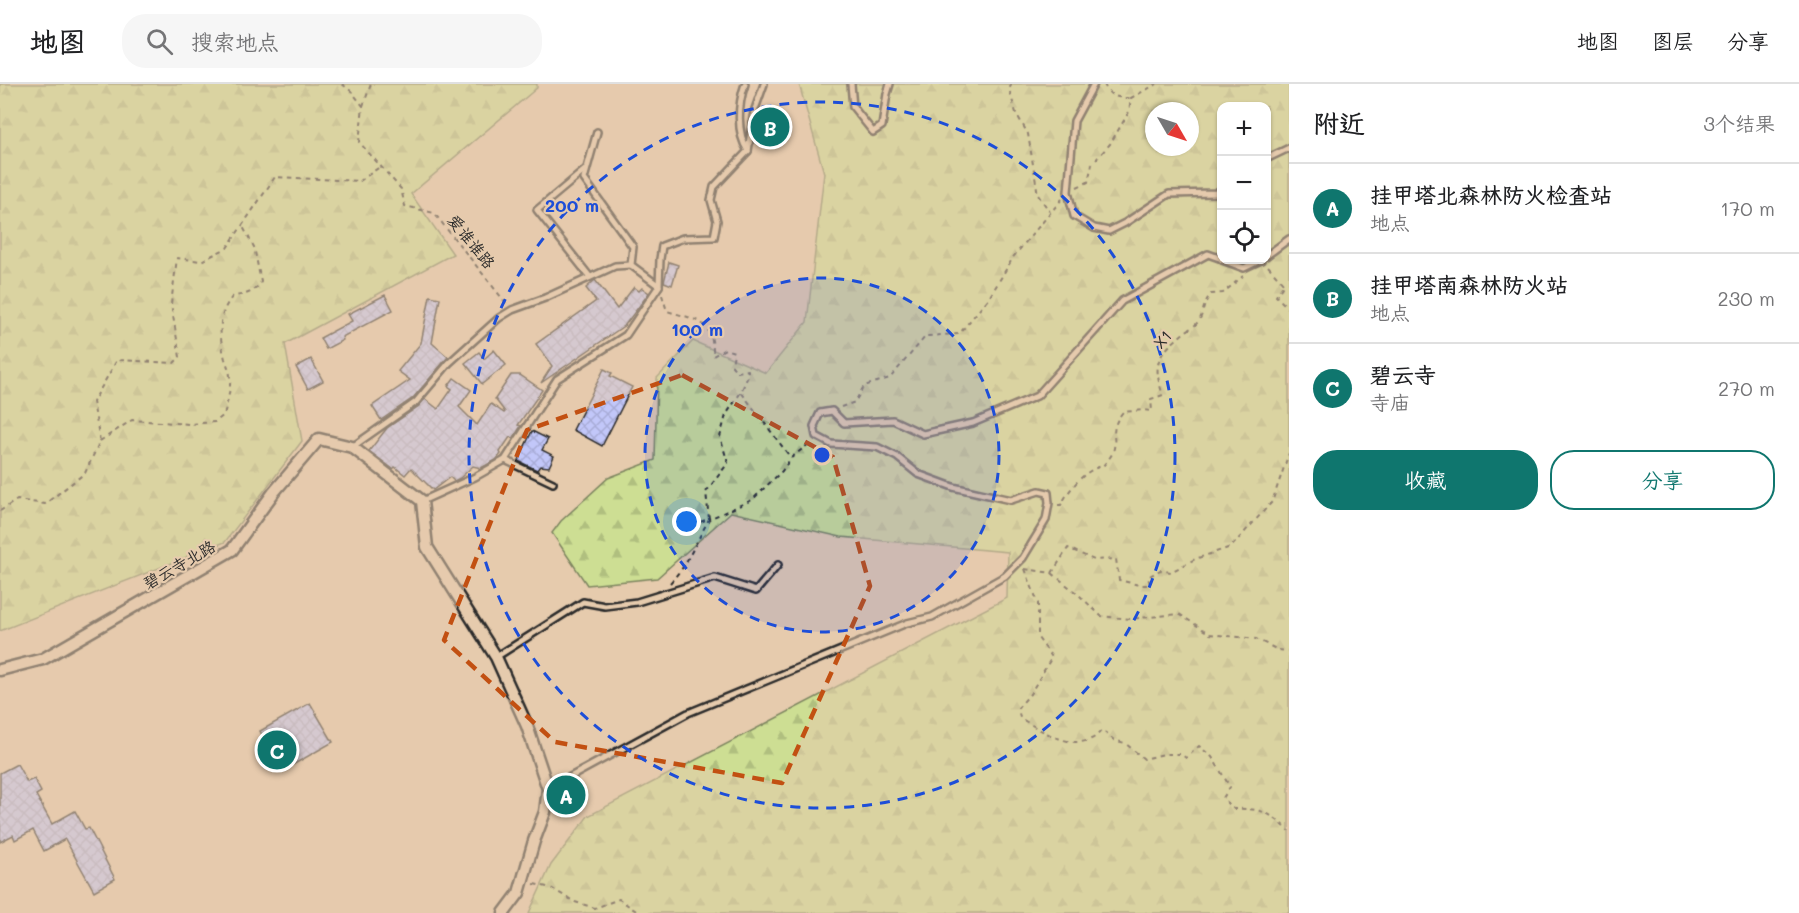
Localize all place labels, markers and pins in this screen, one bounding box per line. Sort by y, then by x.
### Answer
pin: B [750,104,790,150]
centre of rings [812,445,832,465]
pin: C [258,728,296,772]
pin: A [546,772,586,818]

